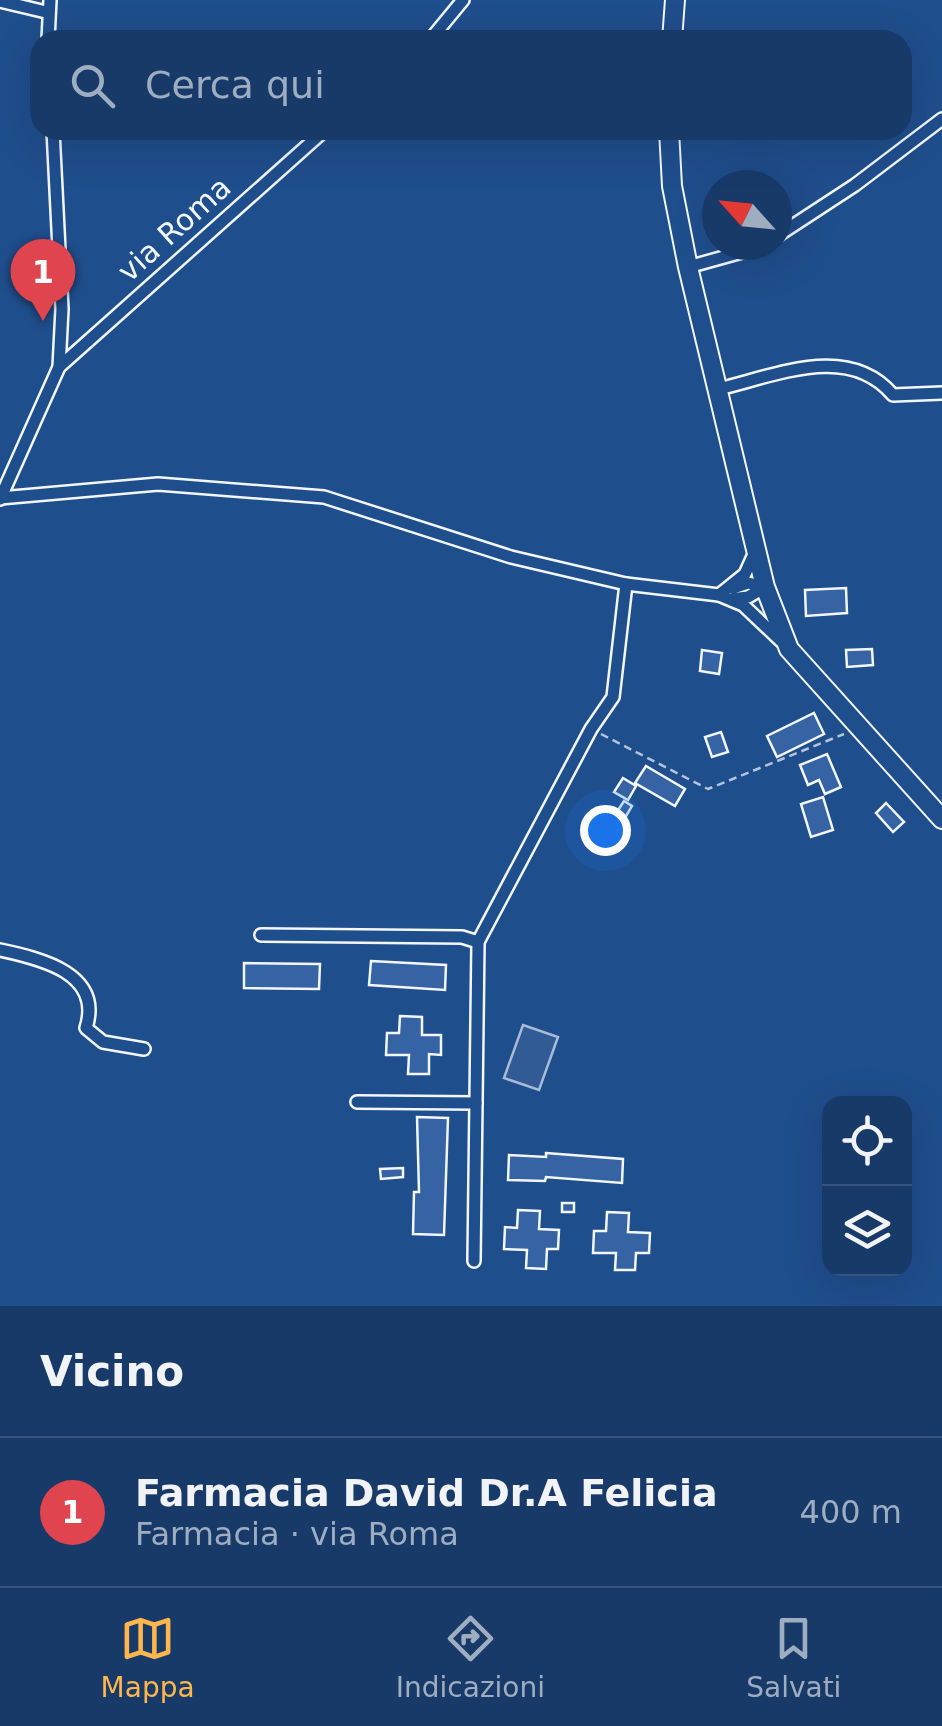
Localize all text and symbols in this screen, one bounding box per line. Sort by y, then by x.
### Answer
search box [30,30,912,140]
icon: search [65,58,120,113]
text: Cerca qui [145,63,325,107]
street label: via Roma [110,169,238,289]
north arrow [702,170,792,260]
pin: 1 [10,238,76,321]
your location [580,805,631,856]
map controls [822,1096,912,1276]
button: locate [822,1096,912,1186]
button: layers [822,1186,912,1276]
text: Vicino [40,1347,184,1396]
text: Farmacia David Dr.A Felicia [135,1471,718,1515]
text: 1 [61,1493,84,1531]
text: 400 m [800,1493,902,1531]
text: Farmacia · via Roma [135,1515,459,1553]
tab: Mappa [101,1611,195,1704]
tab: Indicazioni [396,1611,545,1704]
tab: Salvati [746,1611,841,1704]

